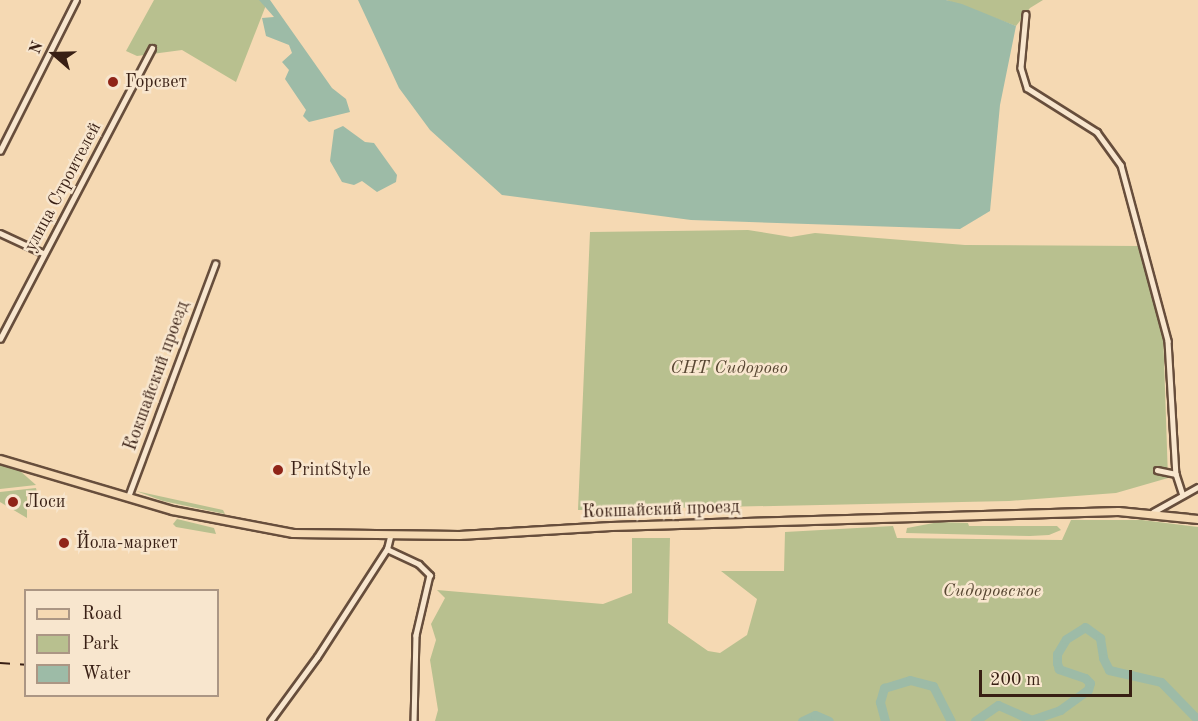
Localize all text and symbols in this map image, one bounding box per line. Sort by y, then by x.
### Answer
north arrow [24,24,84,84]
text: N [27,39,47,56]
place label: Горсвет [125,71,187,93]
marker: Горсвет [106,75,120,89]
street label: улица Строителей [20,119,106,255]
street label: Кокшайский проезд [120,298,194,454]
park label: СНТ Сидорово [670,357,788,379]
place label: PrintStyle [290,459,371,481]
marker: PrintStyle [271,463,285,477]
place label: Лоси [25,491,65,513]
marker: Лоси [6,495,20,509]
street label: Кокшайский проезд [582,496,740,524]
place label: Йола-маркет [76,532,178,554]
marker: Йола-маркет [57,536,71,550]
park label: Сидоровское [943,580,1041,602]
legend [24,589,219,697]
text: Road [82,605,122,623]
text: Park [82,635,119,653]
scale bar [982,658,1135,696]
text: Water [82,665,131,683]
text: 200 m [990,671,1041,689]

